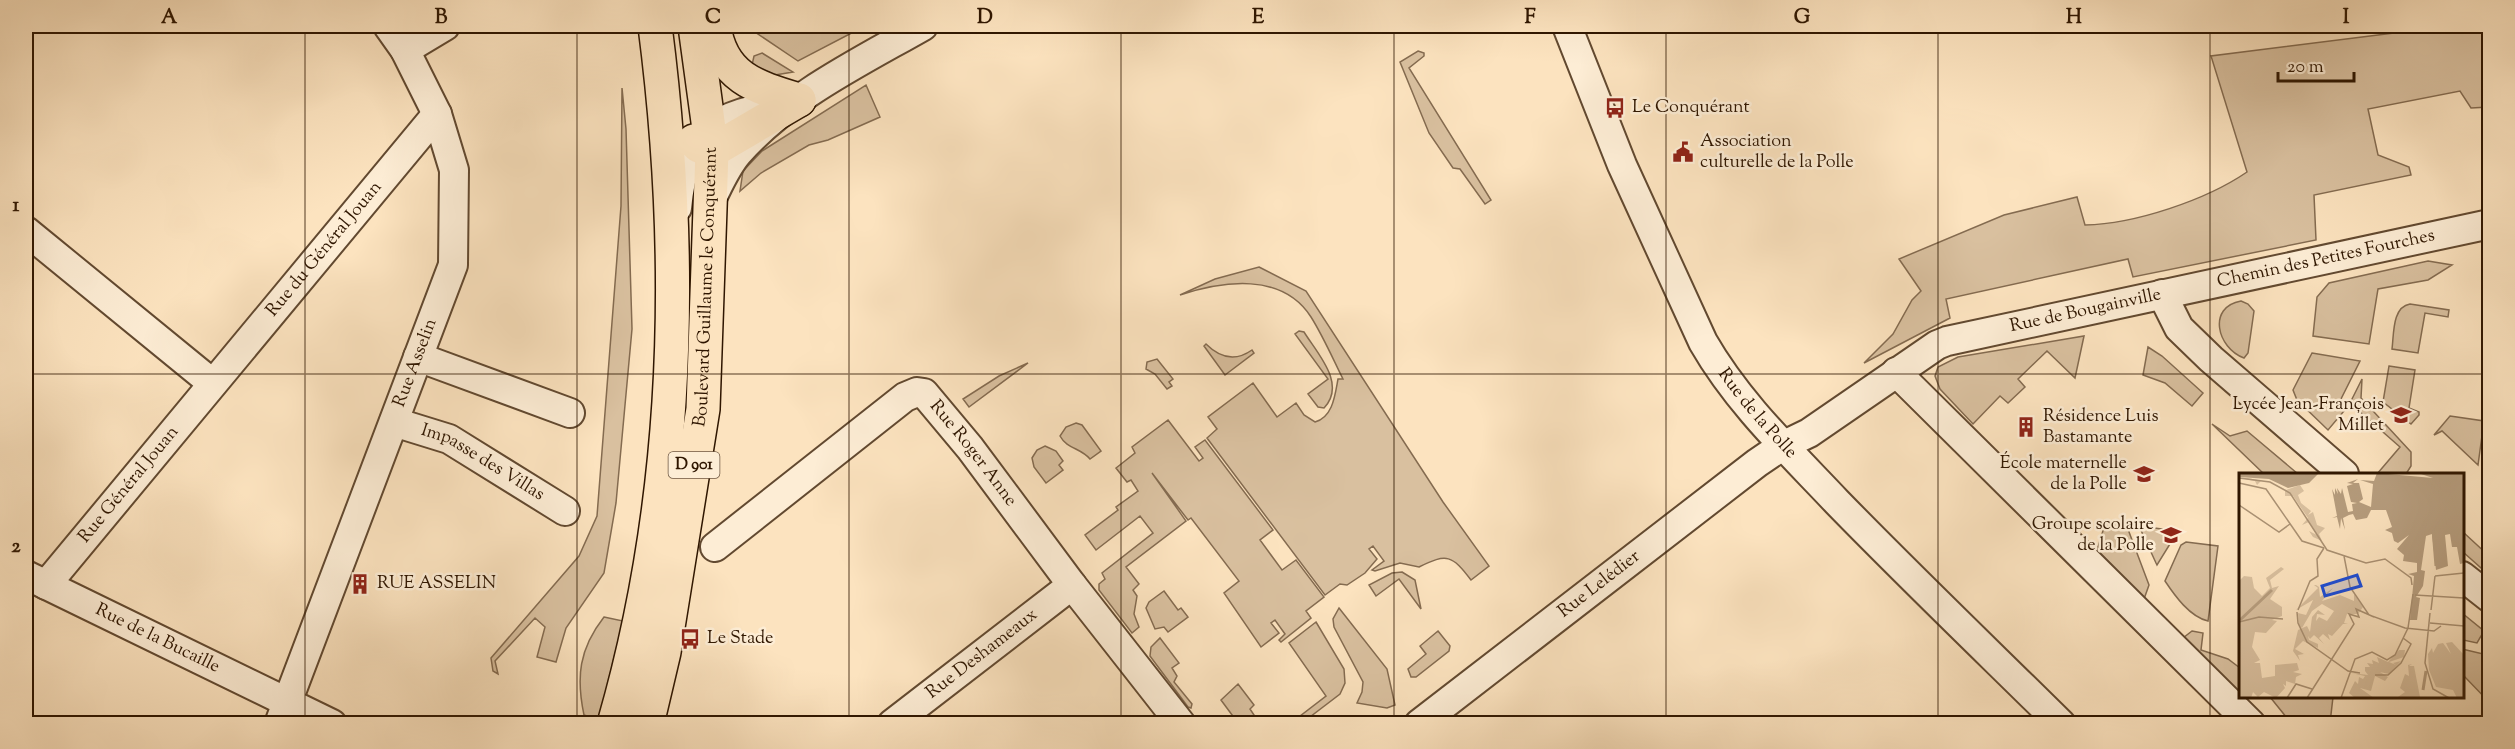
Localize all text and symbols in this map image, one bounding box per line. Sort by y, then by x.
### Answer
text: A [161,4,178,33]
text: B [435,4,448,33]
text: C [705,4,721,33]
text: D [977,4,993,33]
text: E [1252,4,1265,33]
text: F [1524,4,1536,33]
text: G [1794,4,1811,33]
text: H [2066,4,2082,33]
text: I [2343,4,2350,33]
scale bar [2278,45,2354,83]
text: 20 m [2287,55,2324,81]
place label: Le Conquérant [1632,95,1750,121]
bus stop icon: Le Conquérant [1603,96,1627,120]
place label: Association culturelle de la Polle [1700,129,1854,176]
public building icon: Association culturelle de la Polle [1671,140,1695,164]
street label: Boulevard Guillaume le Conquérant [687,145,725,429]
street label: Rue du Général Jouan [260,176,389,323]
text: 1 [13,192,20,221]
street label: Chemin des Petites Fourches [2215,223,2437,295]
street label: Rue de Bougainville [2007,282,2163,340]
street label: Rue Asselin [387,315,445,411]
street label: Rue de la Polle [1711,363,1803,465]
place label: Lycée Jean-François Millet [2232,392,2384,439]
street label: Rue Roger Anne [923,395,1023,512]
school or university icon: Lycée Jean-François Millet [2389,403,2413,427]
place label: Résidence Luis Bastamante [2043,404,2159,451]
building icon: Résidence Luis Bastamante [2014,415,2038,439]
street label: Impasse des Villas [418,418,549,508]
street label: Rue Général Jouan [73,420,186,549]
place label: École maternelle de la Polle [2000,451,2127,498]
road number: D 901 [668,452,720,478]
school or university icon: École maternelle de la Polle [2132,462,2156,486]
inset map [2239,473,2464,698]
place label: Groupe scolaire de la Polle [2032,512,2154,559]
school or university icon: Groupe scolaire de la Polle [2159,523,2183,547]
text: 2 [11,533,21,562]
street label: Rue Lelédier [1553,544,1646,625]
place label: RUE ASSELIN [377,571,496,597]
building icon: RUE ASSELIN [348,572,372,596]
street label: Rue de la Bucaille [90,597,224,680]
street label: Rue Deshameaux [921,603,1044,706]
place label: Le Stade [707,626,773,652]
bus stop icon: Le Stade [678,627,702,651]

